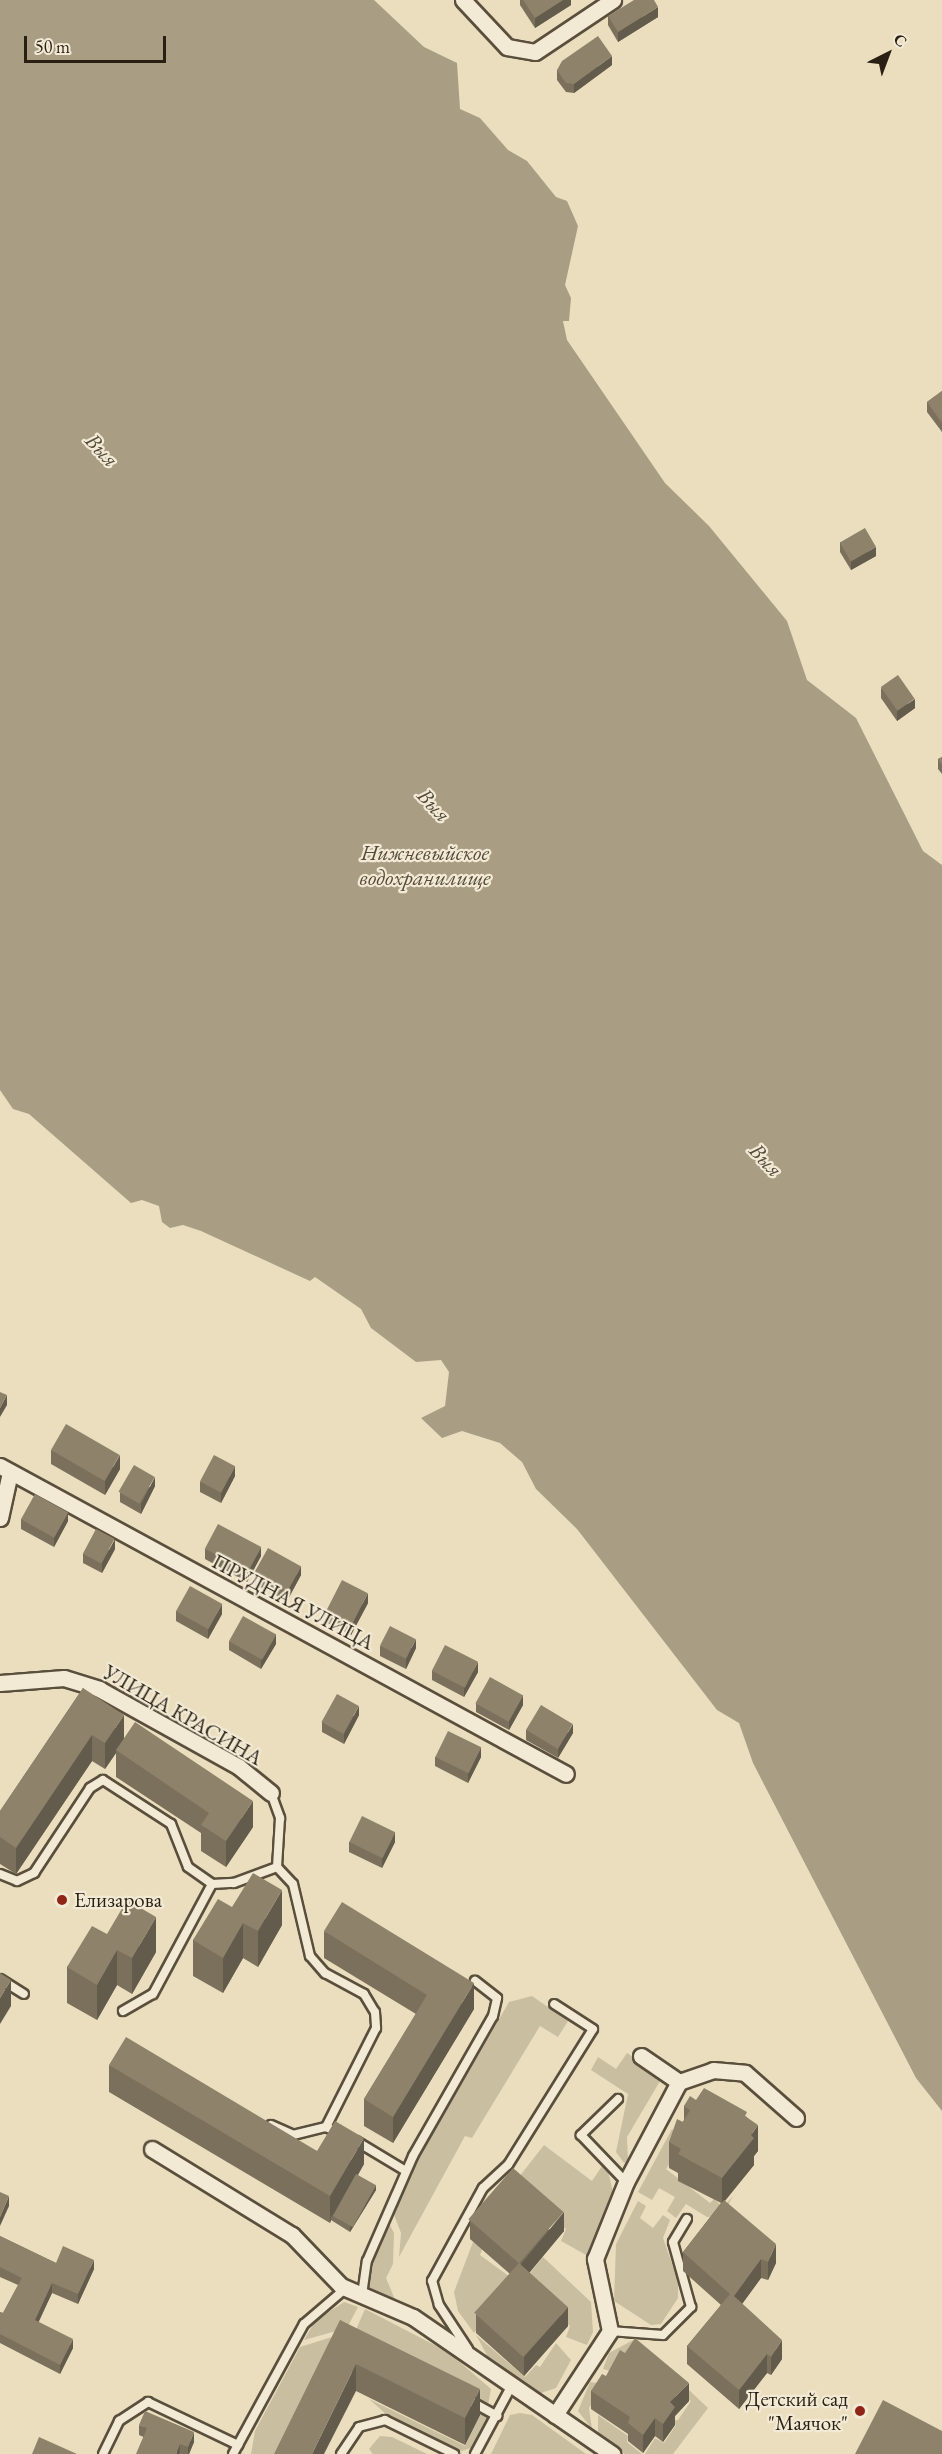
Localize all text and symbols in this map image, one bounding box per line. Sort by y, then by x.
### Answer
scale bar [27,24,170,62]
north arrow [858,24,918,84]
text: С [889,29,912,52]
text: 50 m [35,35,70,58]
water label: Выя [80,427,124,473]
water label: Выя [412,782,456,828]
water label: Нижневыйское водохранилище [359,839,491,890]
water label: Выя [744,1137,788,1183]
street label: ПРУДНАЯ УЛИЦА [208,1549,378,1655]
street label: УЛИЦА КРАСИНА [99,1659,267,1771]
place label: Елизарова [74,1887,162,1913]
marker: Елизарова [55,1893,69,1907]
place label: Детский сад "Маячок" [746,2386,848,2436]
marker: Детский сад "Маячок" [853,2404,867,2418]

